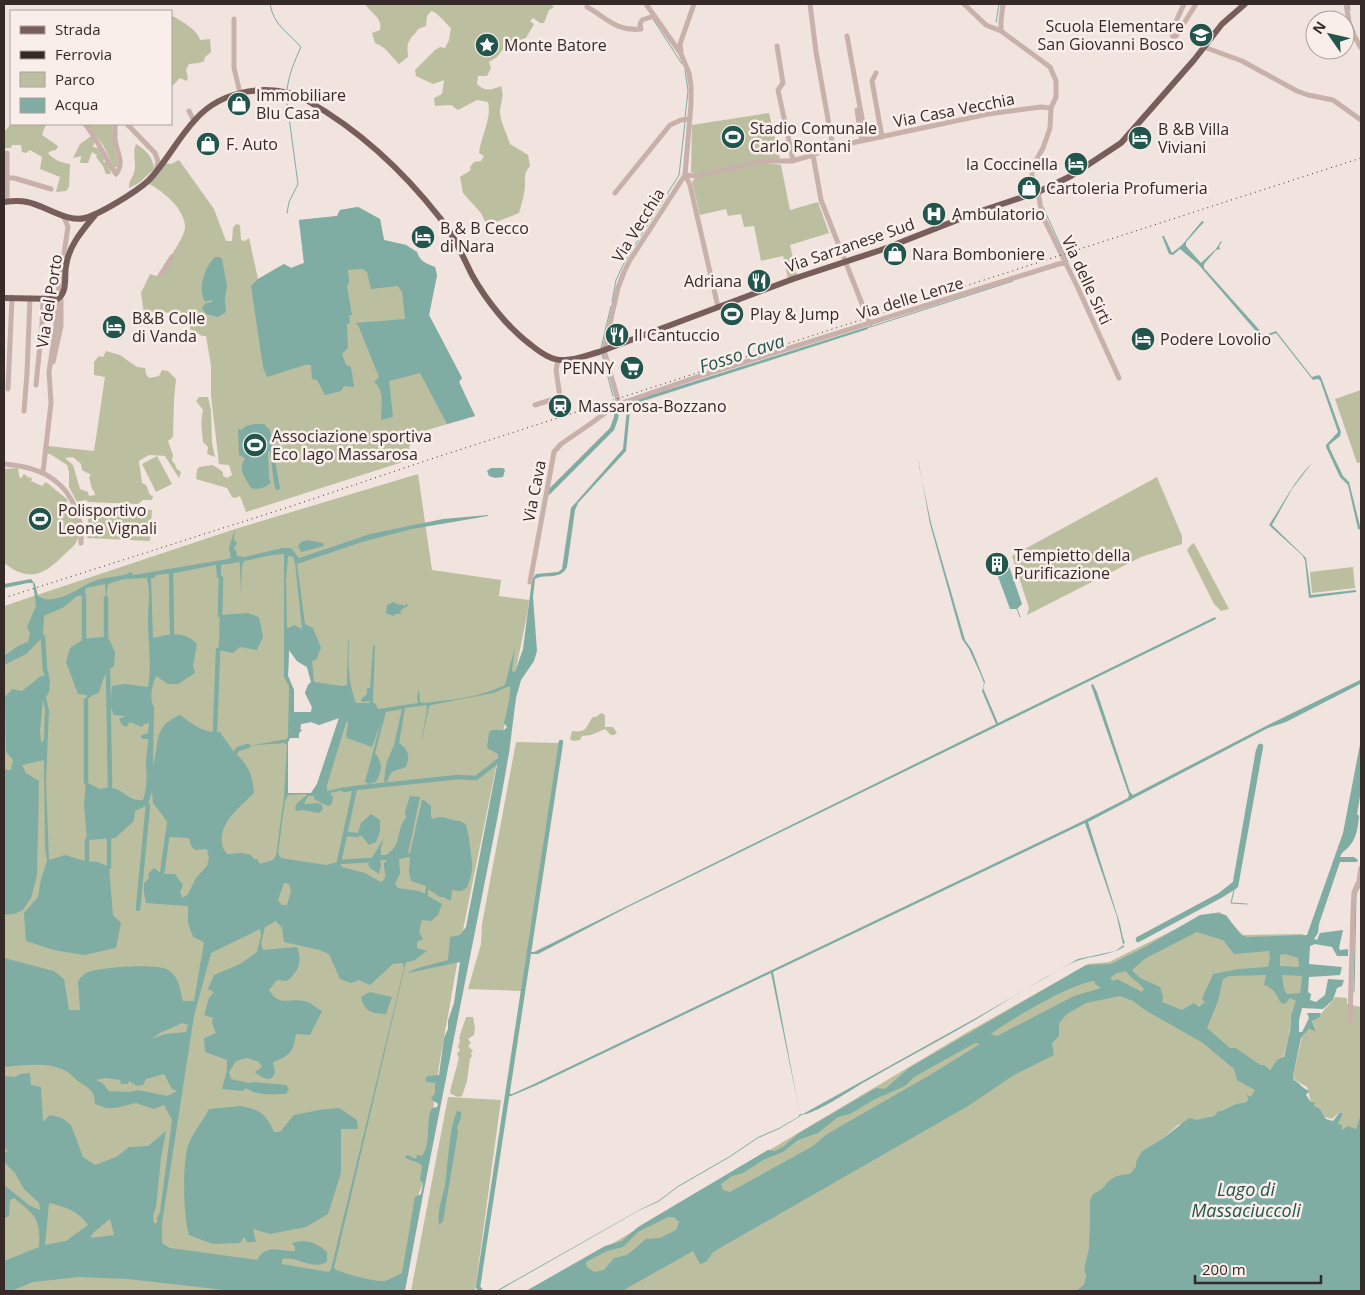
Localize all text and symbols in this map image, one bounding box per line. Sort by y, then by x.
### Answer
legend [10,10,172,125]
north arrow [1305,10,1355,60]
place label: Scuola Elementare San Giovanni Bosco [1037,15,1184,55]
text: N [1308,17,1330,37]
text: Strada [55,19,101,39]
school or university icon: Scuola Elementare San Giovanni Bosco [1188,22,1214,48]
place icon: Monte Batore [474,32,500,58]
place label: Monte Batore [504,34,607,56]
text: Ferrovia [55,44,112,64]
text: Parco [55,69,95,89]
place label: Immobiliare Blu Casa [256,84,346,124]
street label: Via Casa Vecchia [892,87,1016,133]
shop icon: Immobiliare Blu Casa [226,91,252,117]
text: Acqua [55,94,98,114]
place label: Stadio Comunale Carlo Rontani [750,117,877,157]
place label: B &B Villa Viviani [1158,118,1229,158]
sports icon: Stadio Comunale Carlo Rontani [720,124,746,150]
hotel icon: B &B Villa Viviani [1127,125,1153,151]
shop icon: F. Auto [195,131,221,157]
place label: F. Auto [226,133,278,155]
hotel icon: la Coccinella [1063,151,1089,177]
place label: la Coccinella [966,153,1058,175]
shop icon: Cartoleria Profumeria [1016,175,1042,201]
place label: Cartoleria Profumeria [1046,177,1208,199]
street label: Via Vecchia [607,184,669,266]
hospital icon: Ambulatorio [921,201,947,227]
place label: Ambulatorio [952,203,1045,225]
street label: Via Sarzanese Sud [783,213,917,277]
place label: B & B Cecco di Nara [440,217,529,257]
hotel icon: B & B Cecco di Nara [410,224,436,250]
street label: Via delle Sirti [1057,232,1117,328]
shop icon: Nara Bomboniere [882,241,908,267]
place label: Nara Bomboniere [912,243,1045,265]
street label: Via del Porto [31,253,67,349]
restaurant icon: Adriana [746,268,772,294]
place label: Adriana [684,270,742,292]
street label: Via delle Lenze [854,271,966,325]
sports icon: Play & Jump [719,301,745,327]
place label: Play & Jump [750,303,839,325]
place label: B&B Colle di Vanda [132,307,205,347]
hotel icon: B&B Colle di Vanda [101,314,127,340]
restaurant icon: Il Cantuccio [604,322,630,348]
place label: Il Cantuccio [634,324,720,346]
hotel icon: Podere Lovolio [1130,326,1156,352]
water label: Fosso Cava [696,328,787,378]
place label: Podere Lovolio [1160,328,1271,350]
supermarket icon: PENNY [619,355,645,381]
place label: PENNY [562,357,614,379]
station icon: Massarosa-Bozzano [547,393,573,419]
place label: Massarosa-Bozzano [578,395,727,417]
place label: Associazione sportiva Eco lago Massarosa [272,425,432,465]
sports icon: Associazione sportiva Eco lago Massarosa [242,432,268,458]
street label: Via Cava [517,458,551,524]
place label: Polisportivo Leone Vignali [58,499,157,539]
sports icon: Polisportivo Leone Vignali [27,506,53,532]
place label: Tempietto della Purificazione [1014,544,1130,584]
building icon: Tempietto della Purificazione [984,551,1010,577]
water label: Lago di Massaciuccoli [1191,1177,1301,1222]
scale bar [1195,1252,1321,1284]
text: 200 m [1202,1259,1246,1279]

